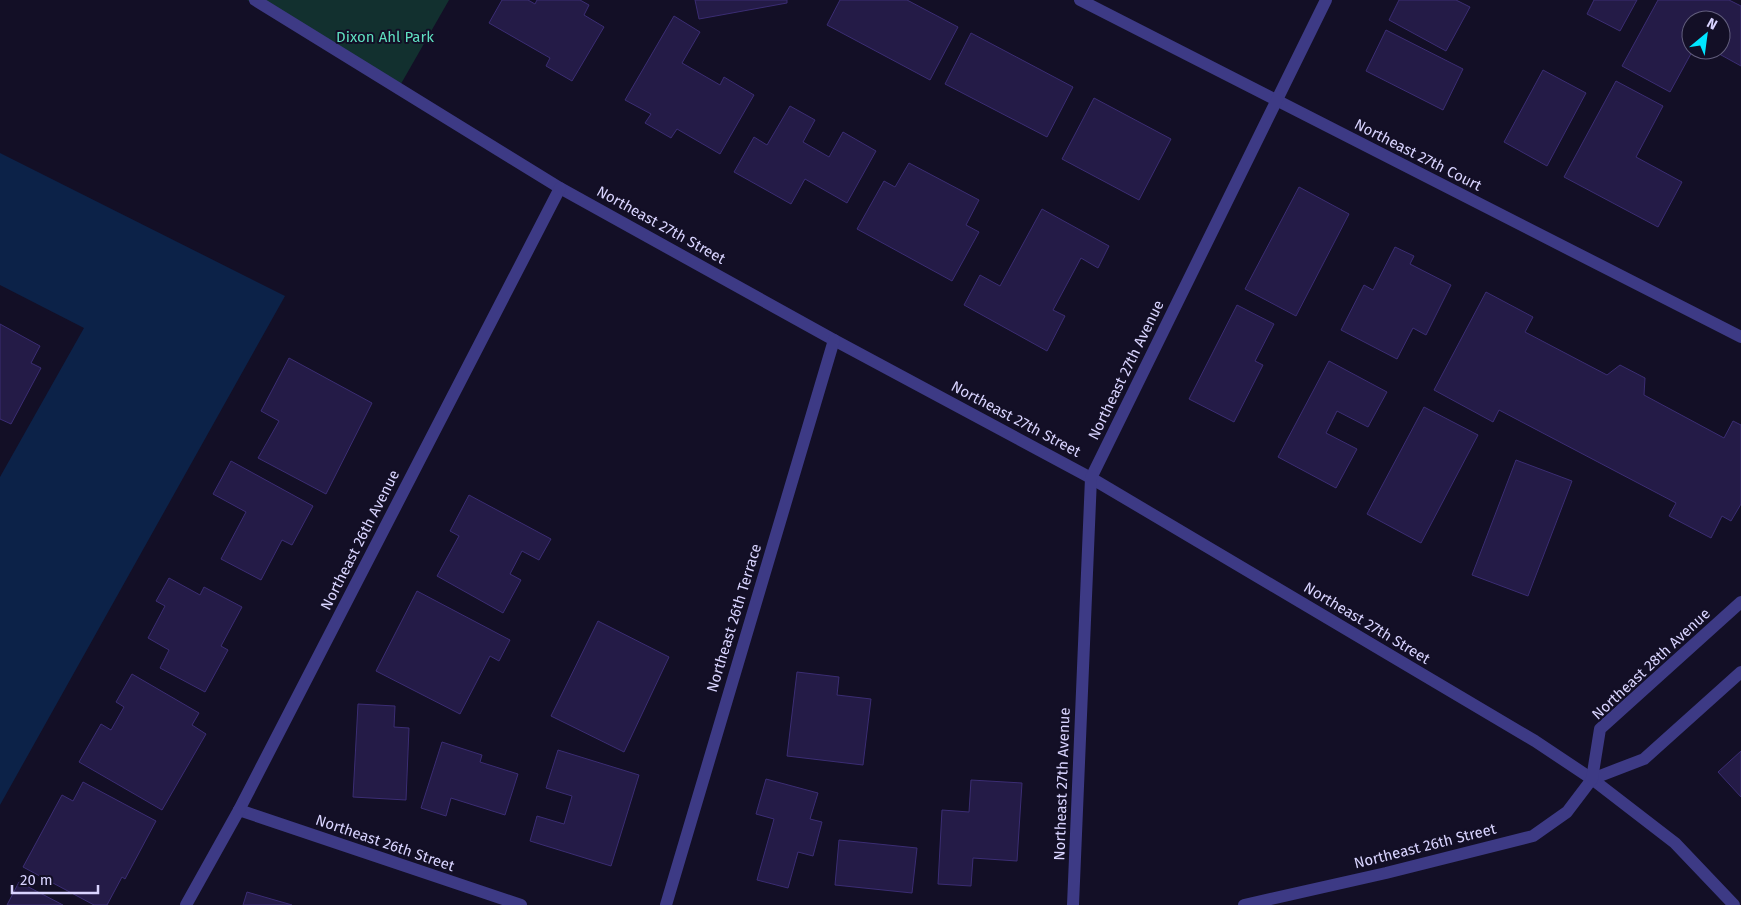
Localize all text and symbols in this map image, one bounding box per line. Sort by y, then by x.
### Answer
north arrow [1681,10,1731,60]
text: N [1704,14,1720,34]
park label: Dixon Ahl Park [336,28,434,46]
street label: Northeast 27th Court [1351,115,1485,195]
street label: Northeast 27th Street [594,182,729,268]
street label: Northeast 27th Avenue [1084,297,1168,443]
street label: Northeast 27th Street [948,377,1084,461]
street label: Northeast 26th Avenue [317,467,403,613]
street label: Northeast 26th Terrace [703,542,765,694]
street label: Northeast 27th Street [1301,578,1434,668]
street label: Northeast 28th Avenue [1588,605,1714,723]
street label: Northeast 27th Avenue [1050,707,1074,861]
street label: Northeast 26th Street [313,811,457,875]
street label: Northeast 26th Street [1352,819,1498,872]
scale bar [12,862,99,894]
text: 20 m [20,871,53,889]

